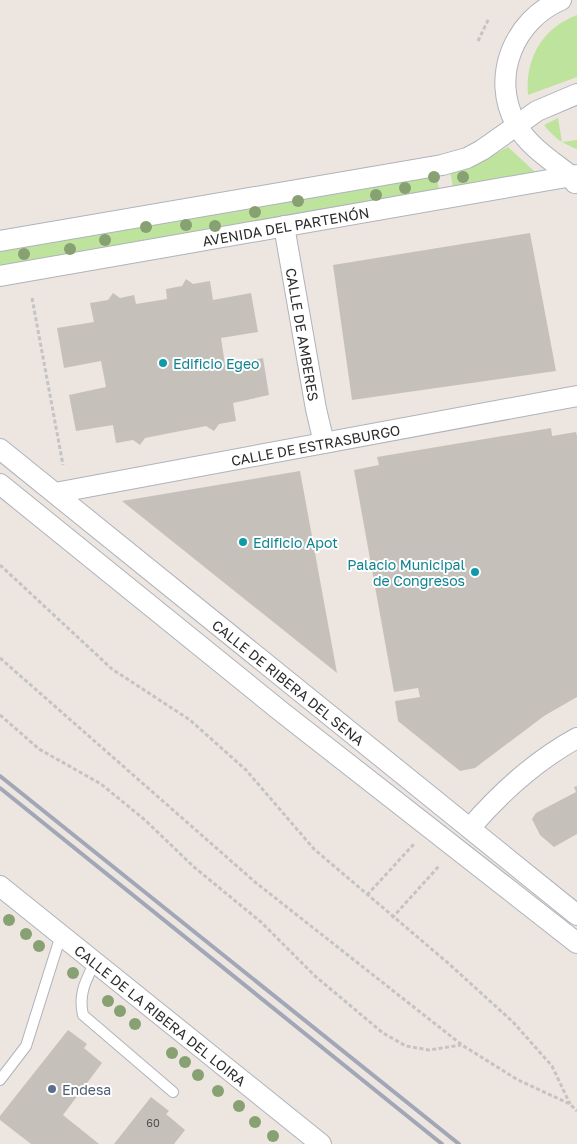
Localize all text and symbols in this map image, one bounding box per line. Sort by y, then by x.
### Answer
street label: AVENIDA DEL PARTENÓN [201,203,370,249]
street label: CALLE DE AMBERES [283,266,323,402]
place label: Edificio Egeo [173,355,259,372]
marker: Edificio Egeo [157,357,169,369]
street label: CALLE DE ESTRASBURGO [230,421,402,469]
place label: Edificio Apot [253,534,338,551]
marker: Edificio Apot [237,536,249,548]
place label: Palacio Municipal de Congresos [347,556,465,589]
marker: Palacio Municipal de Congresos [469,566,481,578]
street label: CALLE DE RIBERA DEL SENA [209,616,368,749]
street label: CALLE DE LA RIBERA DEL LOIRA [71,941,250,1089]
place label: Endesa [62,1081,111,1098]
marker: Endesa [46,1083,58,1095]
house number: 60 [146,1116,160,1129]

